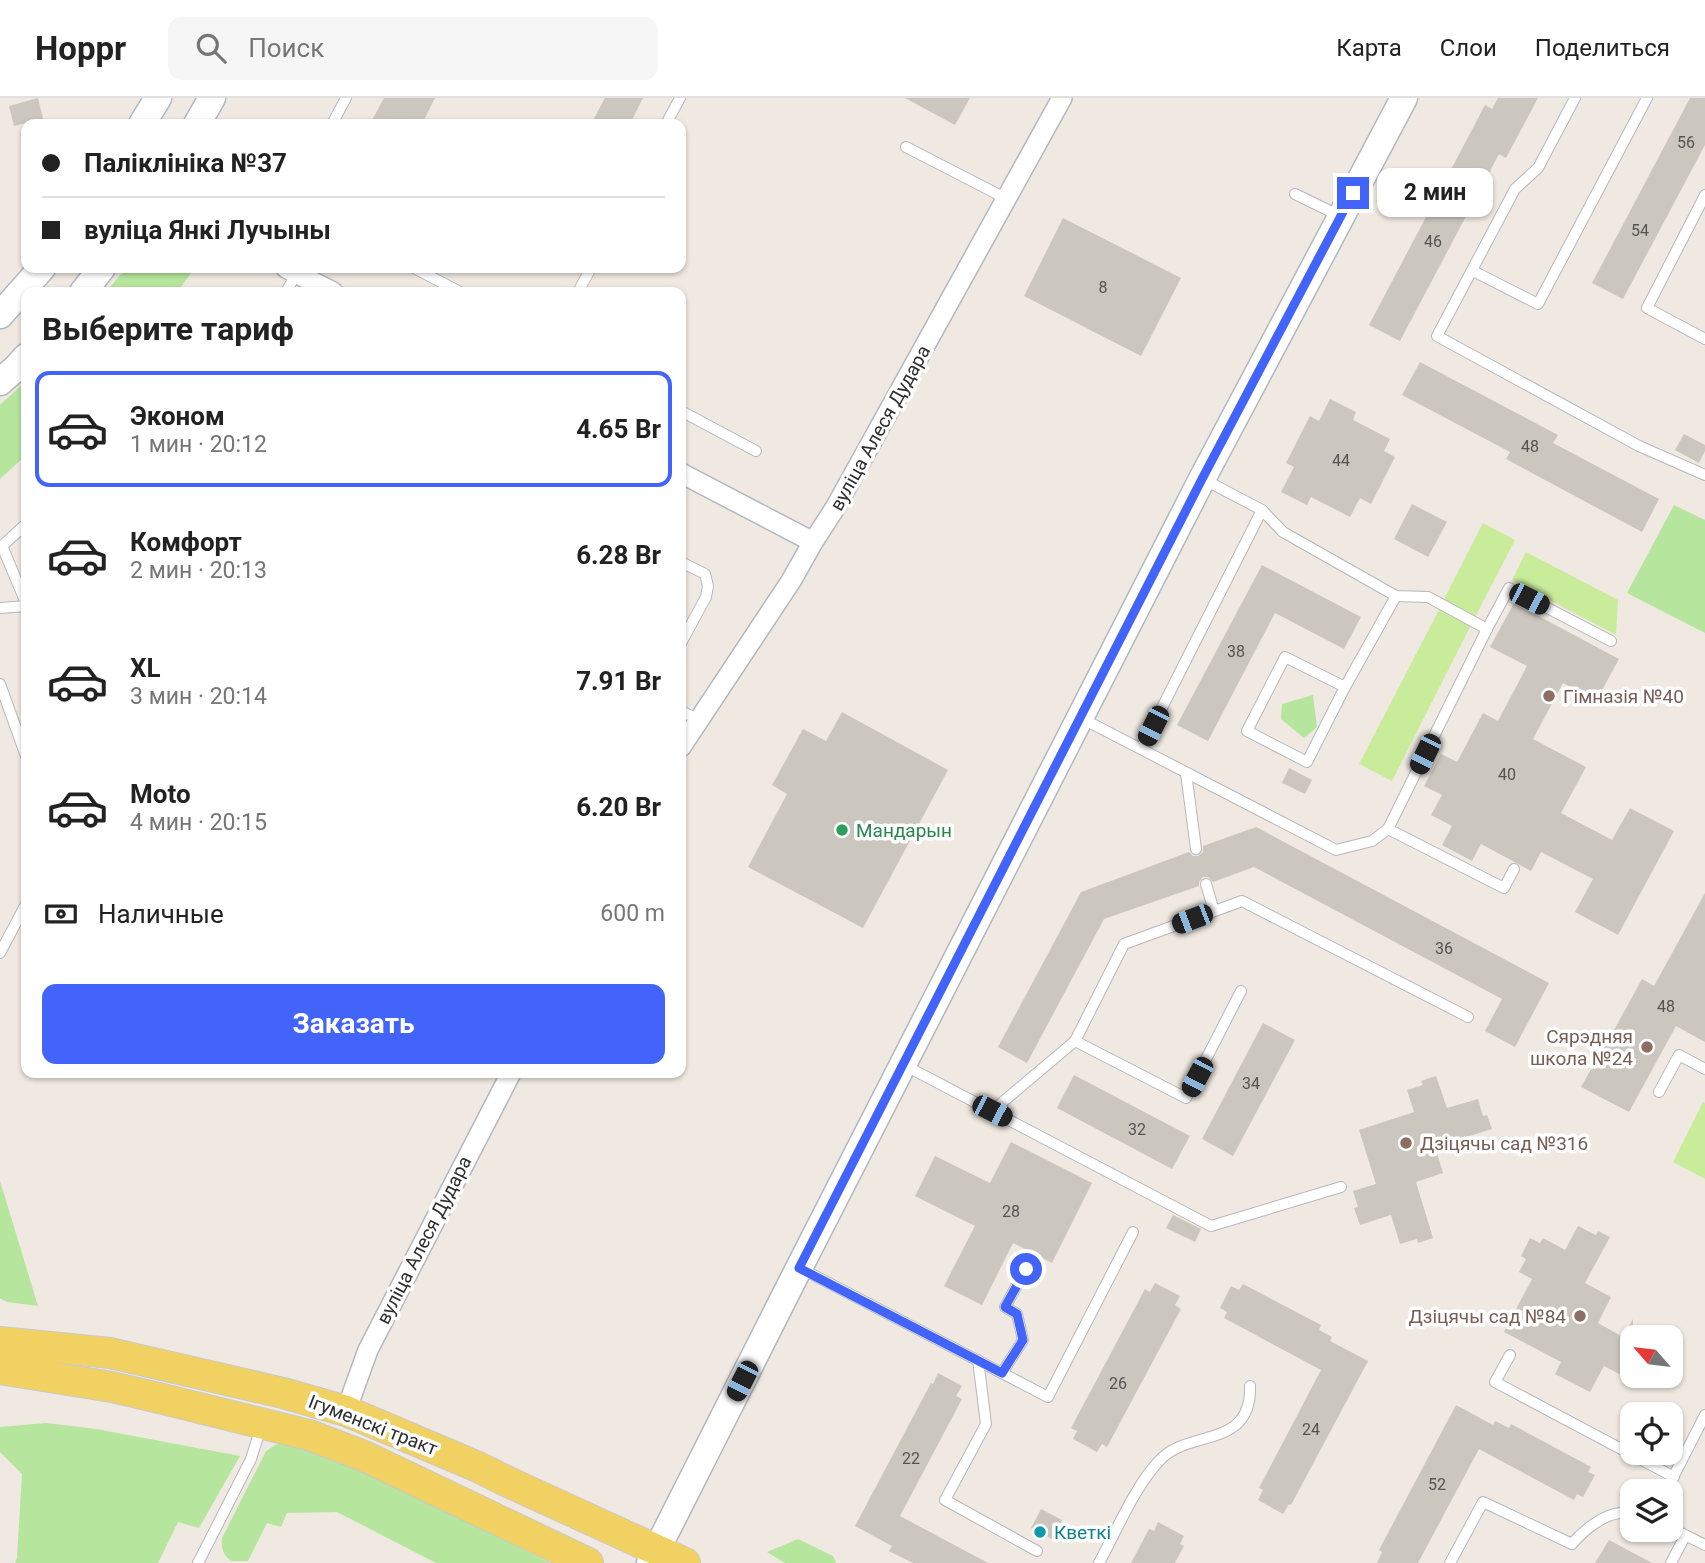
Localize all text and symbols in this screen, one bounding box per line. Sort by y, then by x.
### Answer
search box [168,17,658,80]
text: Hoppr [35,29,126,68]
icon: search [192,29,230,67]
text: Поиск [248,33,324,63]
text: Карта [1336,34,1402,62]
text: Слои [1440,34,1497,62]
text: Поделиться [1535,34,1670,62]
house number: 56 [1677,133,1695,152]
text: Паліклініка №37 [84,148,287,178]
callout: 2 мин [1378,168,1493,217]
route end [1337,177,1369,209]
text: 2 мин [1404,179,1466,206]
text: вуліца Янкі Лучыны [84,215,331,245]
house number: 54 [1631,221,1649,240]
house number: 46 [1424,232,1442,251]
house number: 8 [1099,278,1108,297]
text: Выберите тариф [42,310,294,348]
street label: вуліца Алеся Дудара [825,341,935,515]
icon: car [46,398,109,461]
text: Эконом [130,401,225,431]
text: 4.65 Br [576,414,661,444]
text: 1 мин · 20:12 [130,431,267,458]
house number: 48 [1521,437,1539,456]
house number: 44 [1332,451,1350,470]
icon: car [46,524,109,587]
text: Комфорт [130,527,242,557]
text: 6.28 Br [576,540,661,570]
text: 2 мин · 20:13 [130,557,267,584]
car [1506,580,1553,618]
house number: 38 [1227,642,1245,661]
icon: car [46,650,109,713]
text: XL [130,653,161,683]
text: 7.91 Br [576,666,661,696]
text: 3 мин · 20:14 [130,683,267,710]
place label: Гімназія №40 [1563,685,1684,708]
marker: Гімназія №40 [1541,688,1557,704]
car [1135,703,1172,749]
car [1407,731,1444,777]
house number: 40 [1498,765,1516,784]
icon: car [46,776,109,839]
text: Moto [130,779,191,809]
text: 6.20 Br [576,792,661,822]
text: 4 мин · 20:15 [130,809,267,836]
place label: Мандарын [856,819,952,842]
marker: Мандарын [834,822,850,838]
icon: cash [42,895,80,933]
text: Наличные [98,899,224,929]
text: 600 m [600,900,665,927]
car [1169,902,1216,936]
house number: 36 [1435,939,1453,958]
button: Заказать [42,984,665,1064]
house number: 48 [1657,997,1675,1016]
place label: Сярэдняя школа №24 [1530,1025,1633,1070]
marker: Сярэдняя школа №24 [1639,1039,1655,1055]
car [1178,1054,1217,1100]
house number: 34 [1242,1074,1260,1093]
car [969,1092,1016,1130]
house number: 32 [1128,1120,1146,1139]
place label: Дзіцячы сад №316 [1420,1132,1588,1155]
marker: Дзіцячы сад №316 [1398,1135,1414,1151]
street label: вуліца Алеся Дудара [372,1152,476,1328]
house number: 28 [1002,1202,1020,1221]
route start [1010,1253,1042,1285]
place label: Дзіцячы сад №84 [1408,1305,1566,1328]
marker: Дзіцячы сад №84 [1572,1308,1588,1324]
north arrow [1620,1325,1684,1388]
map controls [1620,1325,1683,1542]
car [724,1358,761,1404]
house number: 26 [1109,1374,1127,1393]
street label: Ігуменскі тракт [305,1390,441,1460]
button: locate [1620,1402,1683,1465]
house number: 24 [1302,1420,1320,1439]
house number: 22 [902,1449,920,1468]
house number: 52 [1428,1475,1446,1494]
button: layers [1620,1479,1683,1542]
place label: Кветкі [1054,1521,1111,1544]
marker: Кветкі [1032,1524,1048,1540]

